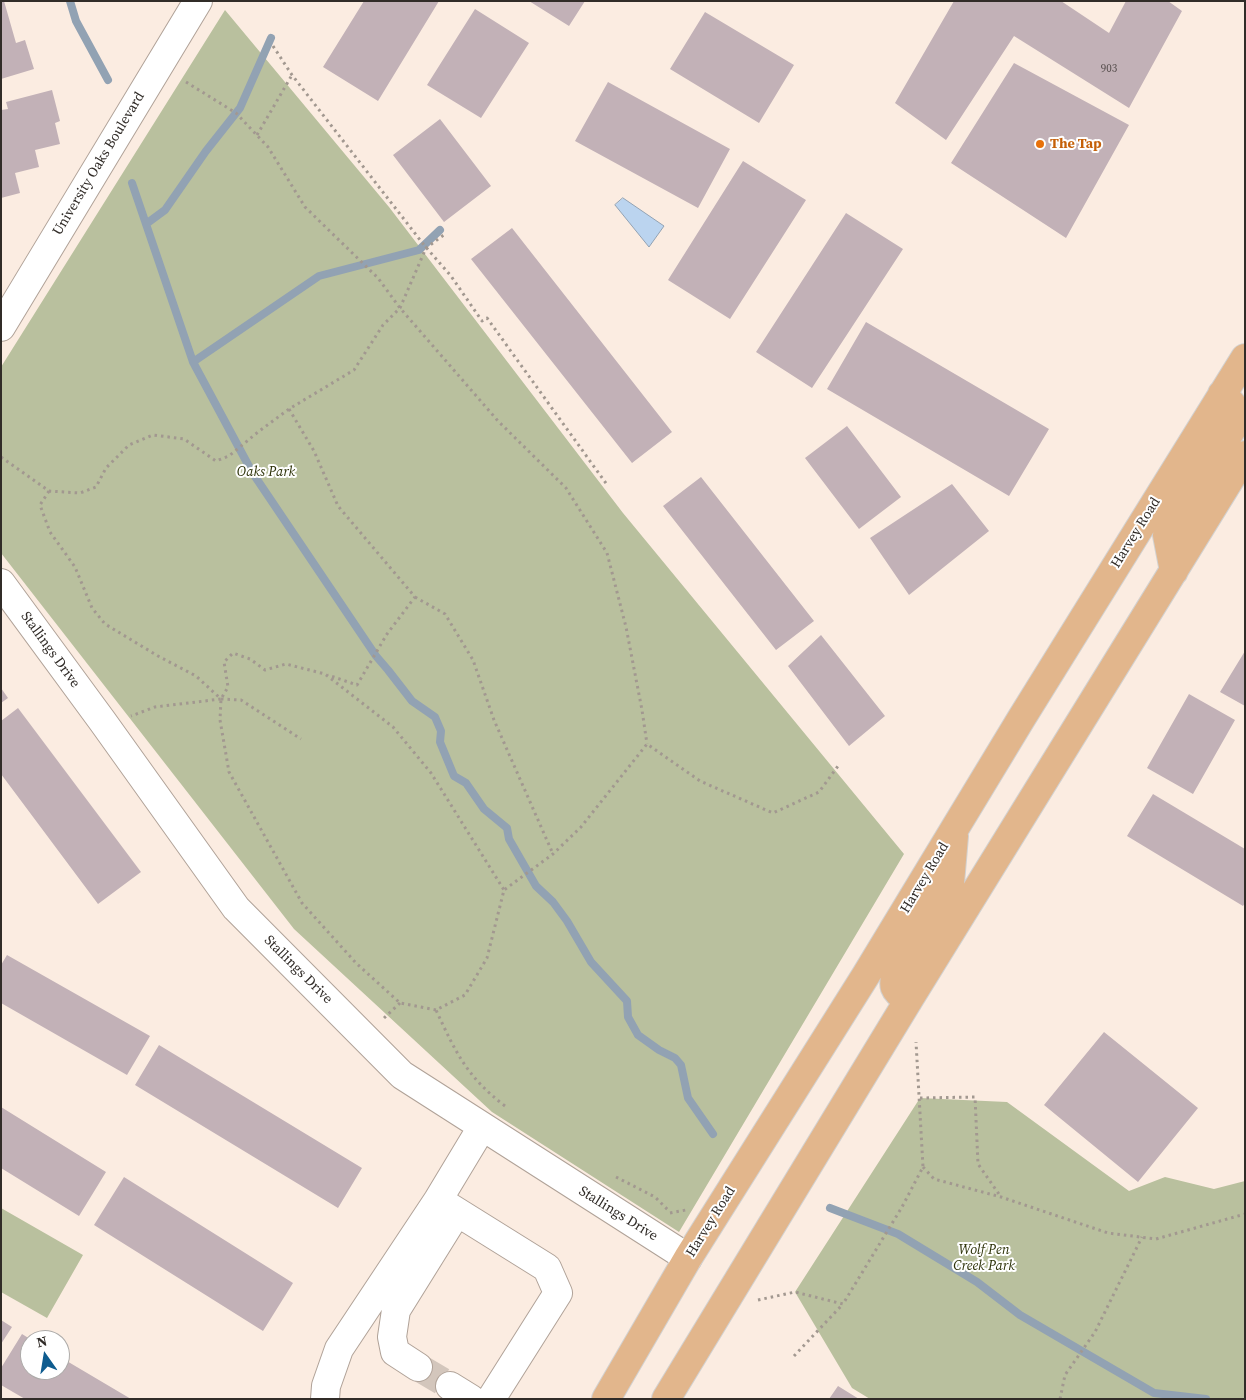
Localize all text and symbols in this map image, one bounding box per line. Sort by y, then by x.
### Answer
house number: 903 [1101,62,1117,76]
street label: University Oaks Boulevard [49,89,149,239]
place label: The Tap [1050,136,1102,152]
marker: The Tap [1034,138,1046,150]
park label: Oaks Park [237,464,295,480]
street label: Harvey Road [1108,495,1164,571]
street label: Stallings Drive [17,609,83,691]
street label: Harvey Road [897,839,953,917]
street label: Stallings Drive [260,932,336,1008]
street label: Stallings Drive [575,1183,661,1245]
street label: Harvey Road [683,1184,739,1260]
park label: Wolf Pen Creek Park [953,1242,1015,1274]
north arrow [20,1330,70,1380]
text: N [35,1330,49,1352]

